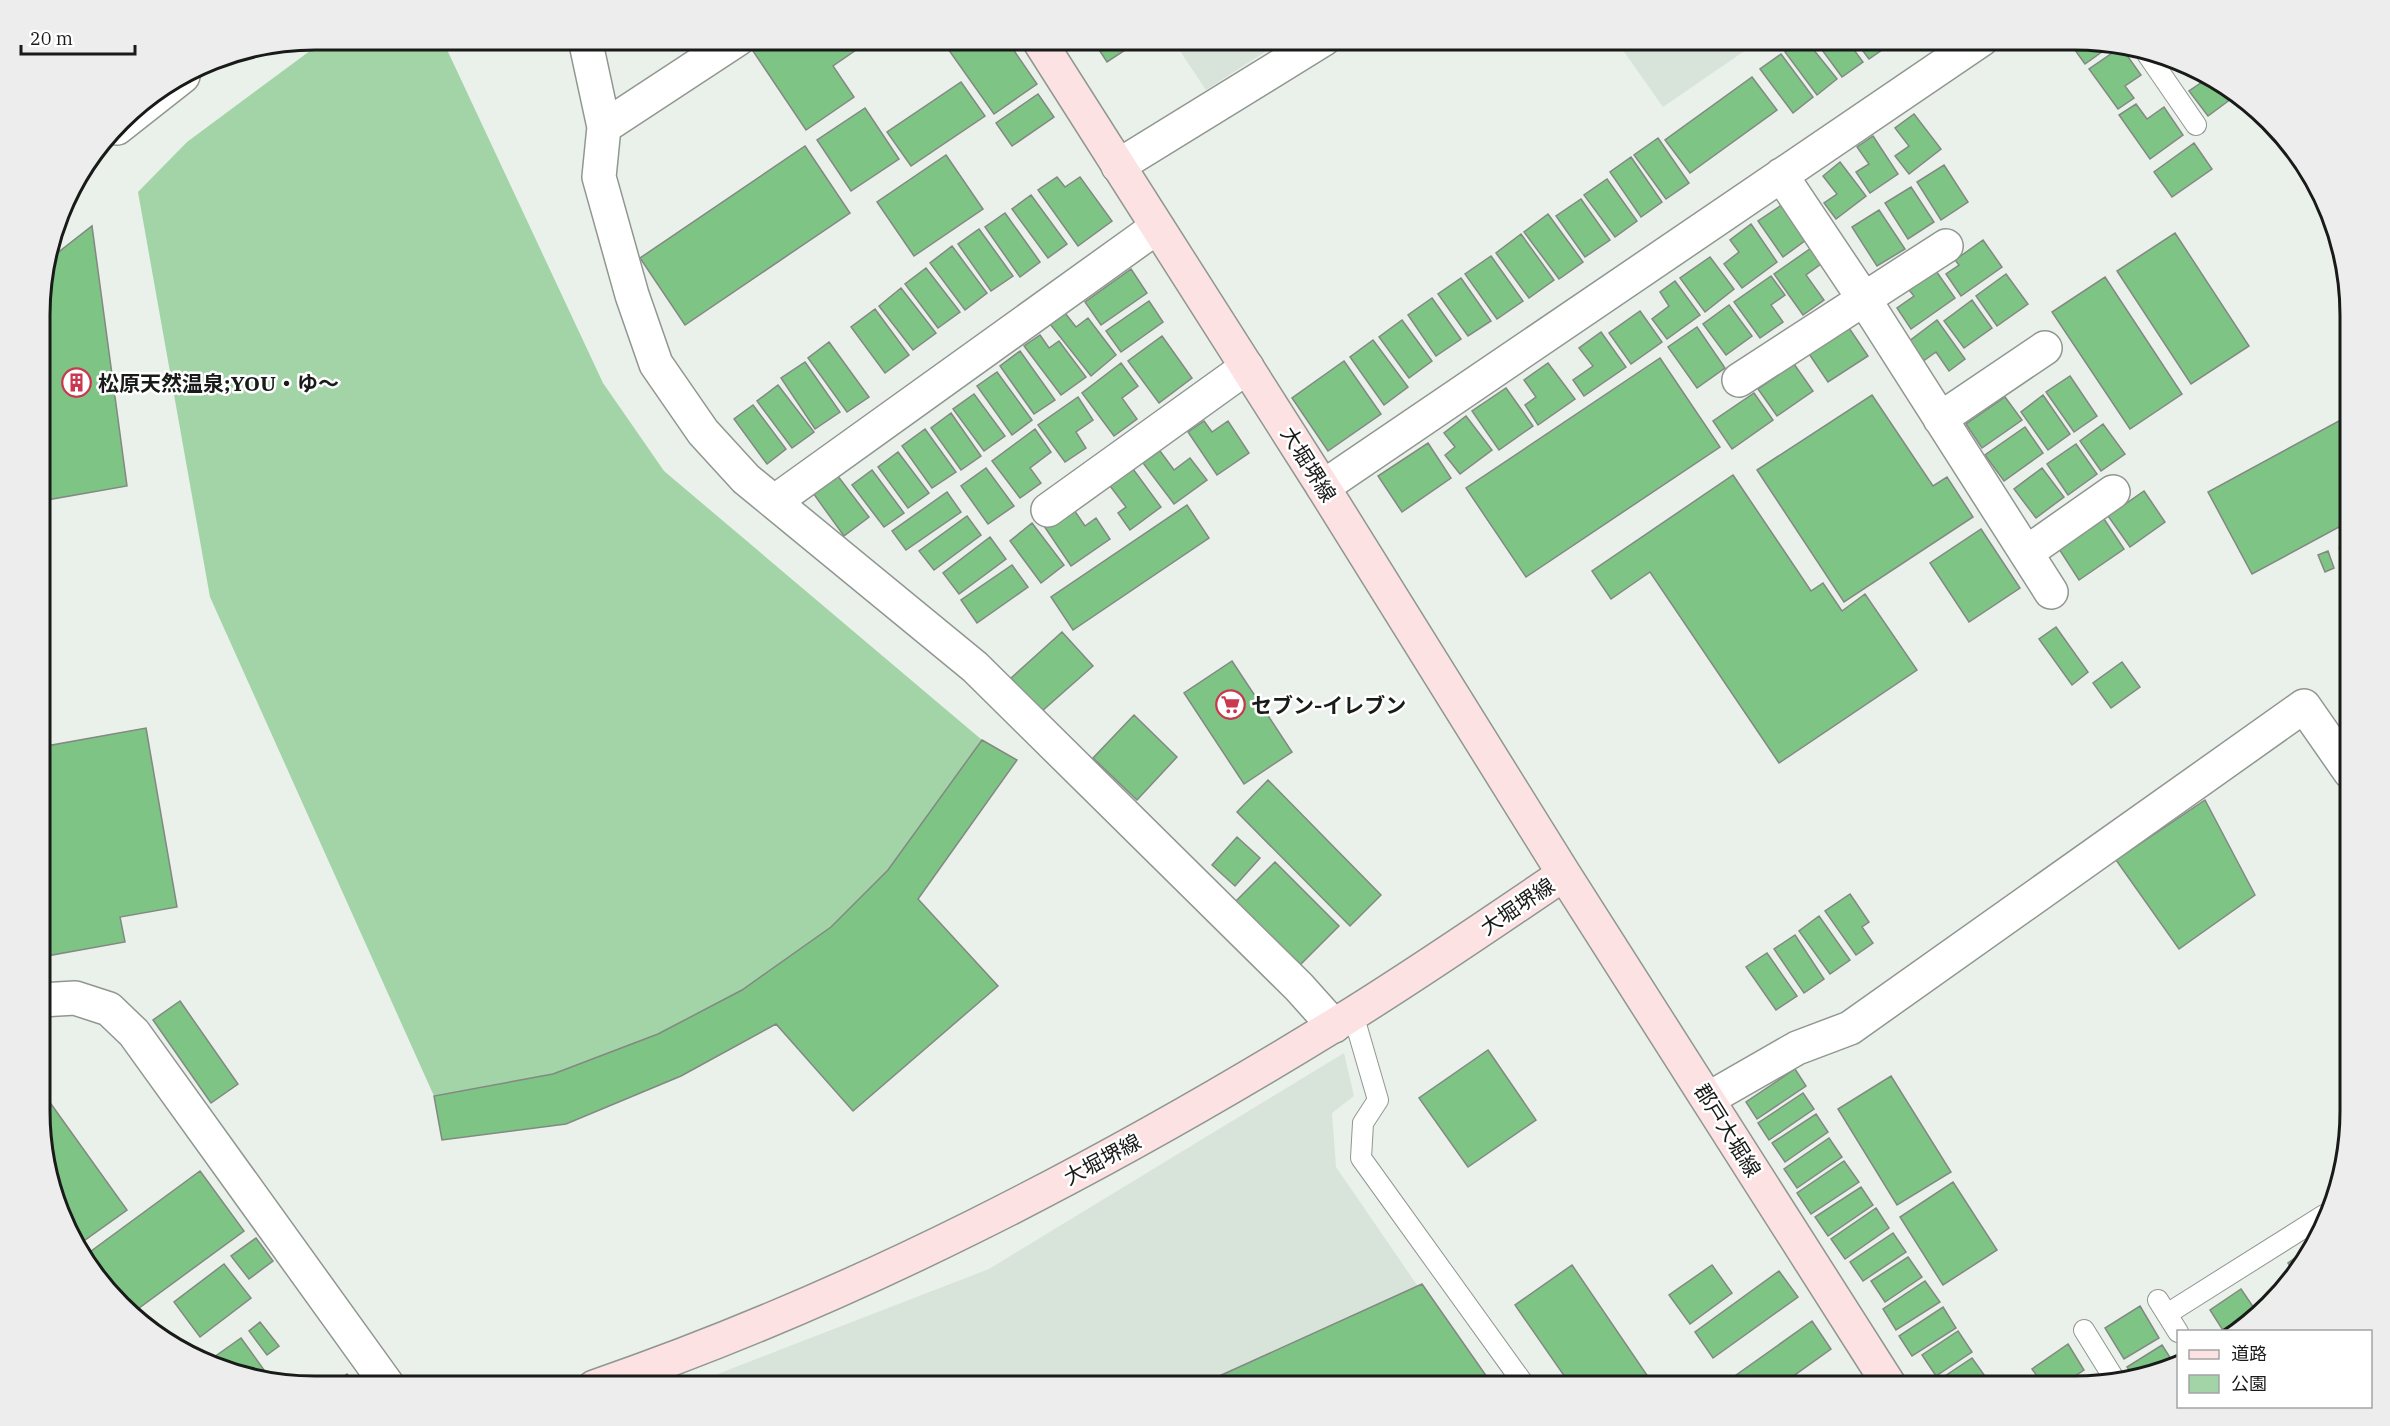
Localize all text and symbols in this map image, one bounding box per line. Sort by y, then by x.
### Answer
scale bar [21,18,135,56]
text: 20 m [30,27,73,50]
building icon: 松原天然温泉;YOU・ゆ〜 [61,367,93,399]
place label: 松原天然温泉;YOU・ゆ〜 [98,369,339,397]
street label: 大堀堺線 [1275,421,1343,507]
supermarket icon: セブン-イレブン [1214,689,1246,721]
place label: セブン-イレブン [1251,691,1406,719]
street label: 大堀堺線 [1474,871,1560,941]
street label: 郡戸大堀線 [1688,1078,1768,1182]
street label: 大堀堺線 [1058,1127,1146,1191]
legend [2177,1330,2372,1408]
text: 道路 [2231,1342,2267,1365]
text: 公園 [2231,1372,2267,1395]

